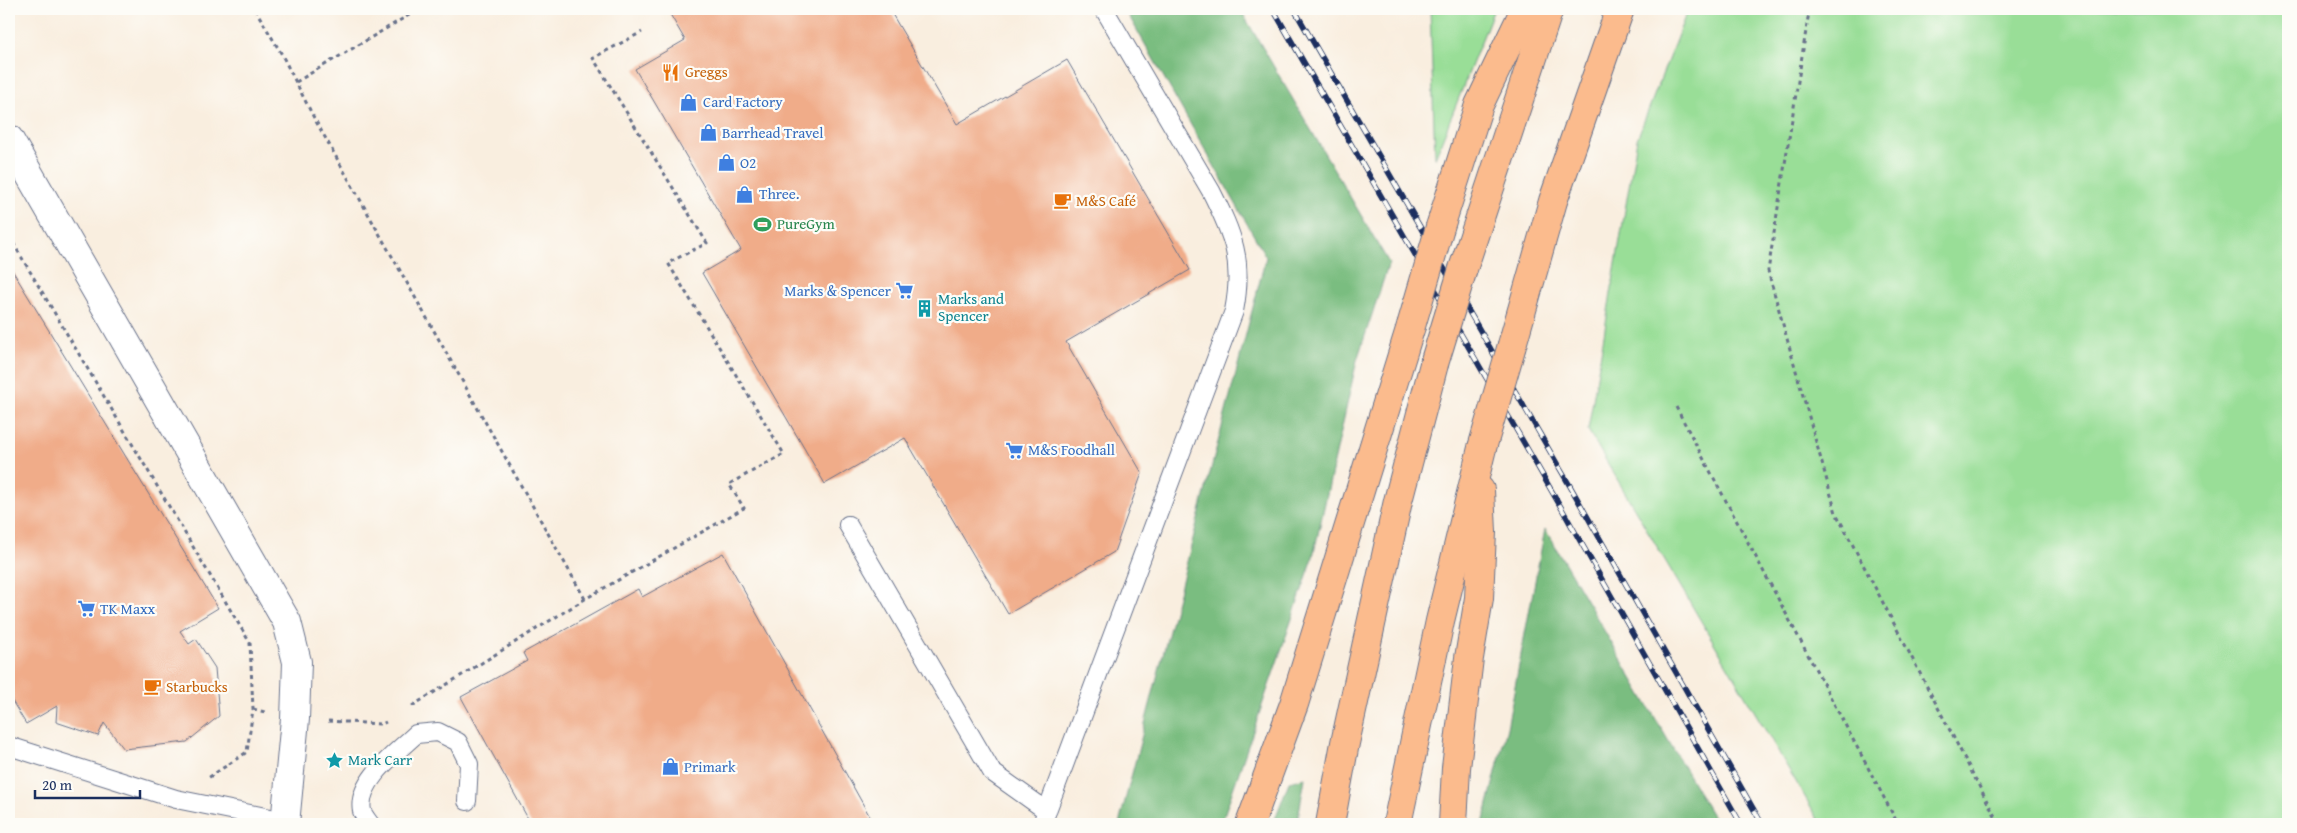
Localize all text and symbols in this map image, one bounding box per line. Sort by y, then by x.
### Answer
place label: Greggs [685,61,728,82]
restaurant icon: Greggs [661,62,681,82]
place label: Card Factory [703,91,783,112]
shop icon: Card Factory [679,92,699,112]
place label: Barrhead Travel [722,122,823,143]
shop icon: Barrhead Travel [698,123,718,143]
place label: O2 [740,152,756,173]
shop icon: O2 [716,153,736,173]
place label: Three. [759,183,800,204]
shop icon: Three. [735,184,755,204]
place label: M&S Café [1076,190,1136,211]
cafe icon: M&S Café [1052,191,1072,211]
place label: PureGym [777,213,835,234]
sports icon: PureGym [753,214,773,234]
place label: Marks & Spencer [784,280,891,301]
supermarket icon: Marks & Spencer [895,281,915,301]
place label: Marks and Spencer [938,288,1004,326]
building icon: Marks and Spencer [914,298,934,318]
place label: M&S Foodhall [1028,439,1115,460]
supermarket icon: M&S Foodhall [1004,440,1024,460]
place label: TK Maxx [100,598,156,619]
supermarket icon: TK Maxx [76,599,96,619]
place label: Starbucks [166,676,228,697]
cafe icon: Starbucks [142,677,162,697]
place label: Mark Carr [348,749,412,770]
place icon: Mark Carr [324,750,344,770]
place label: Primark [684,756,736,777]
shop icon: Primark [660,757,680,777]
scale bar [35,768,140,800]
text: 20 m [42,774,73,795]

